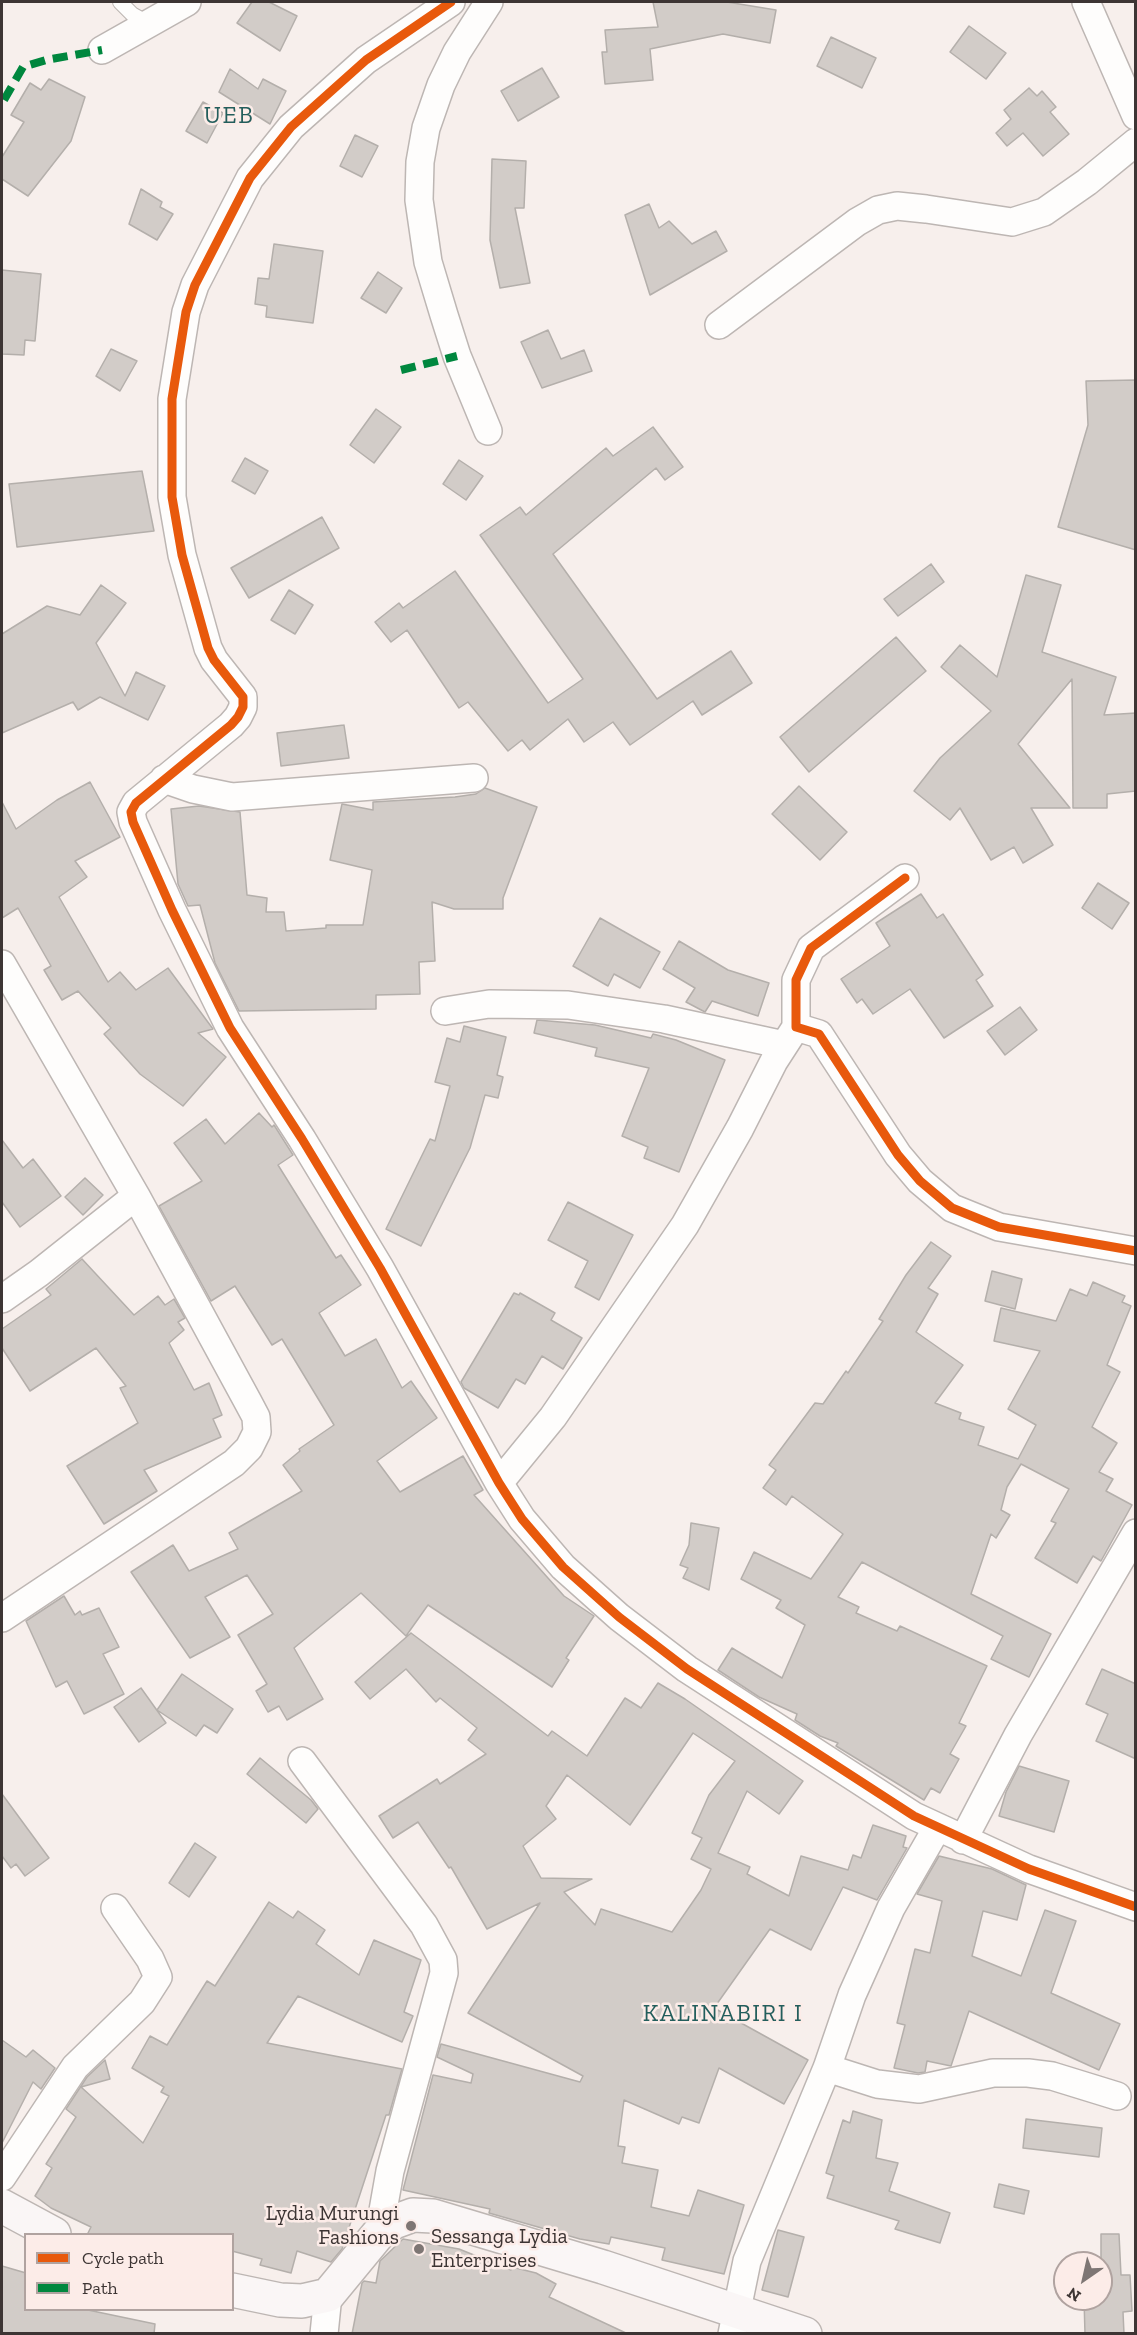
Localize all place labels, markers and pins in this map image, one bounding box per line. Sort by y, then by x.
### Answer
place label: Lydia Murungi Fashions [266,2201,399,2251]
marker: Lydia Murungi Fashions [404,2219,418,2233]
place label: Sessanga Lydia Enterprises [431,2224,568,2274]
marker: Sessanga Lydia Enterprises [412,2242,426,2256]

